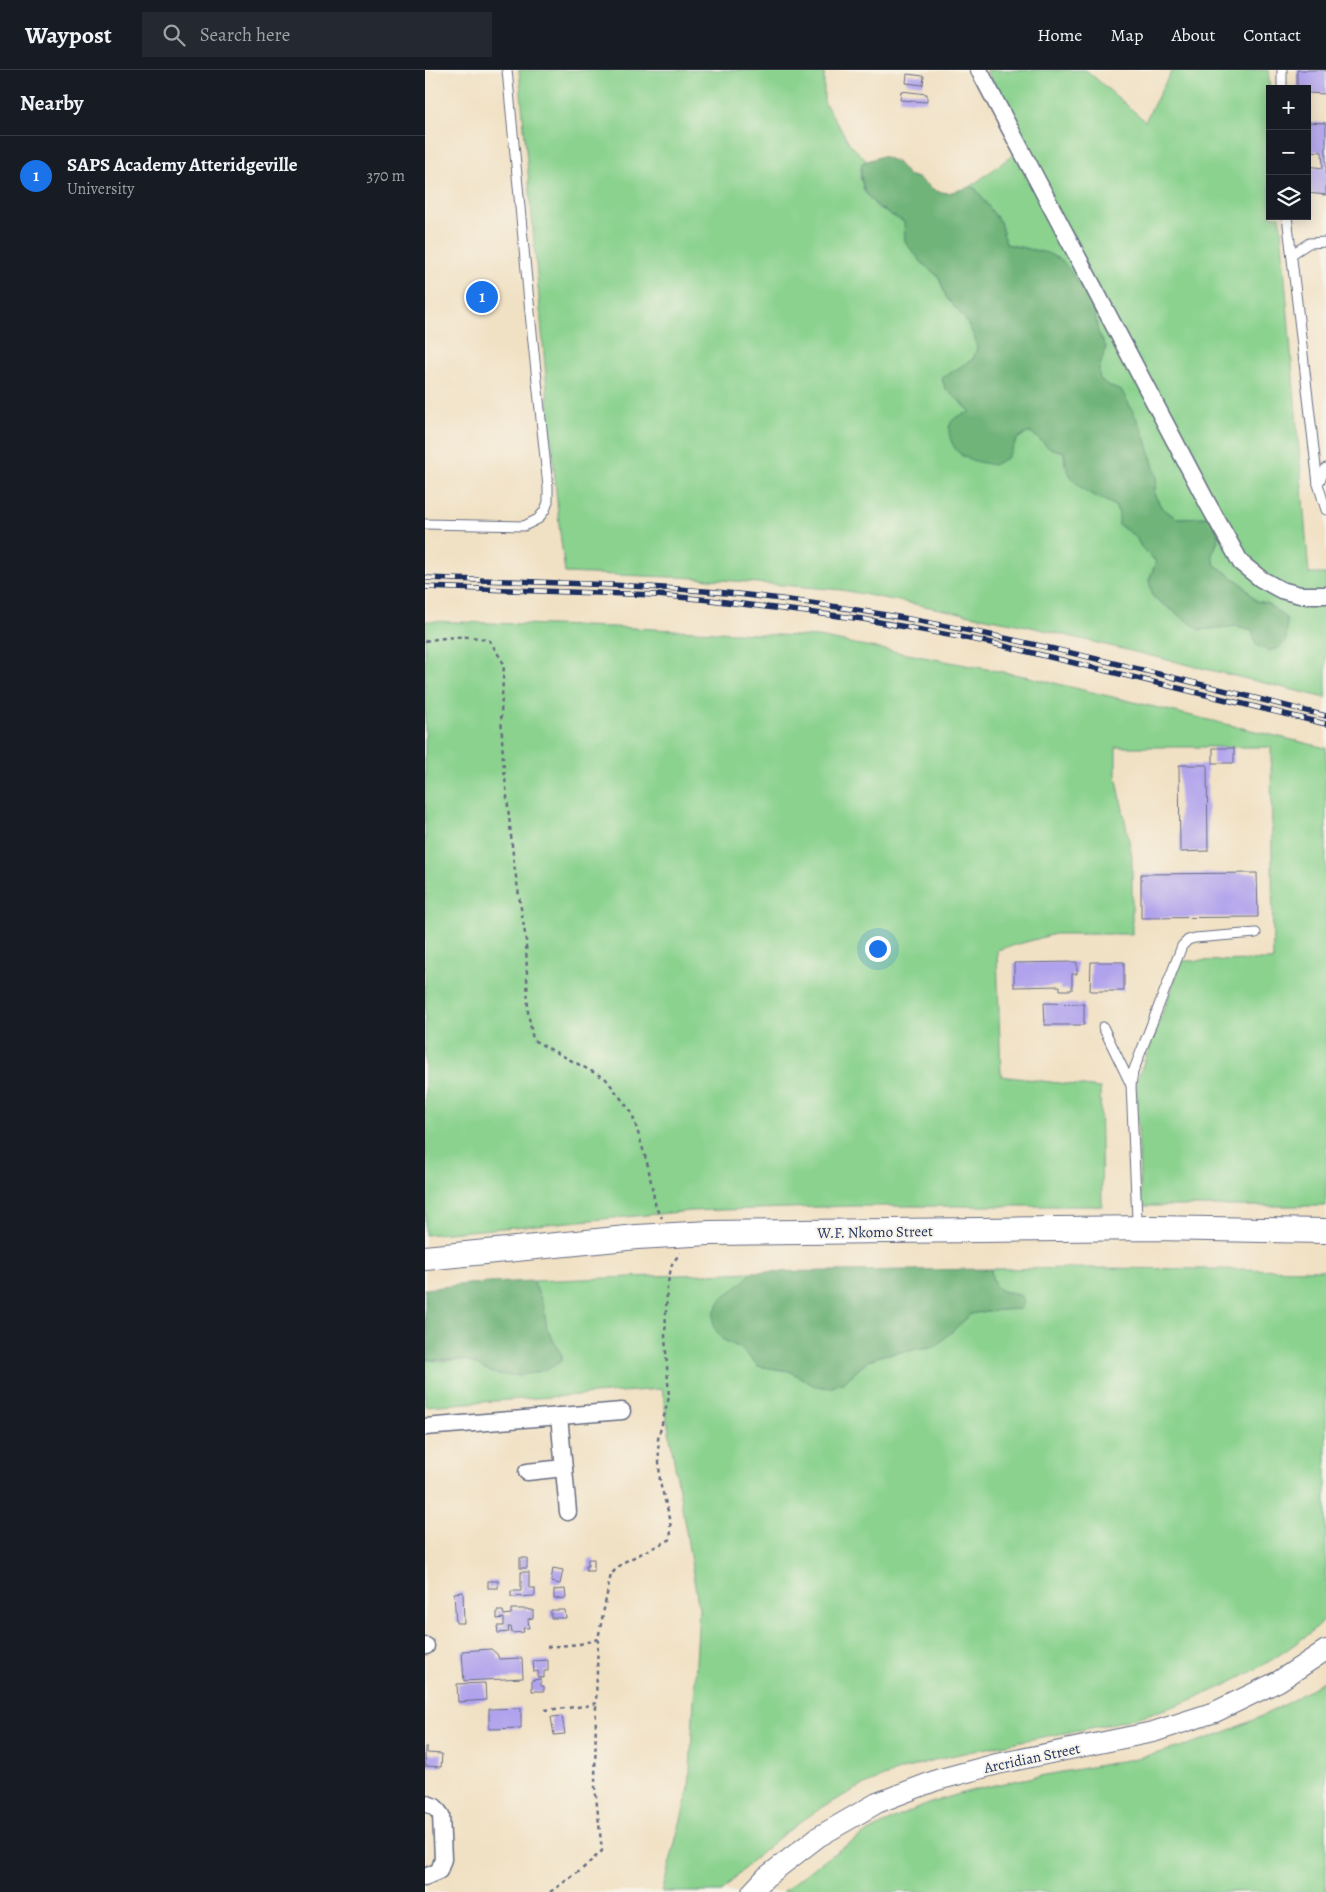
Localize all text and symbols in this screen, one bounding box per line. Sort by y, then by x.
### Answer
search box [142,12,492,57]
text: Waypost [25,19,112,51]
icon: search [160,21,188,49]
text: Search here [200,22,290,48]
text: Home [1037,23,1082,47]
text: Map [1110,23,1143,47]
text: About [1171,23,1215,47]
text: Contact [1243,23,1301,47]
map controls [1266,85,1311,220]
button: + [1266,85,1311,130]
text: Nearby [20,89,83,117]
button: − [1266,130,1311,175]
text: SAPS Academy Atteridgeville [67,152,297,178]
text: 1 [33,165,39,187]
text: 370 m [367,165,405,187]
button: layers [1266,175,1311,220]
text: University [67,178,134,200]
pin: 1 [466,278,498,316]
your location [865,936,891,962]
street label: W.F. Nkomo Street [816,1221,933,1243]
street label: Arcridian Street [981,1738,1082,1778]

